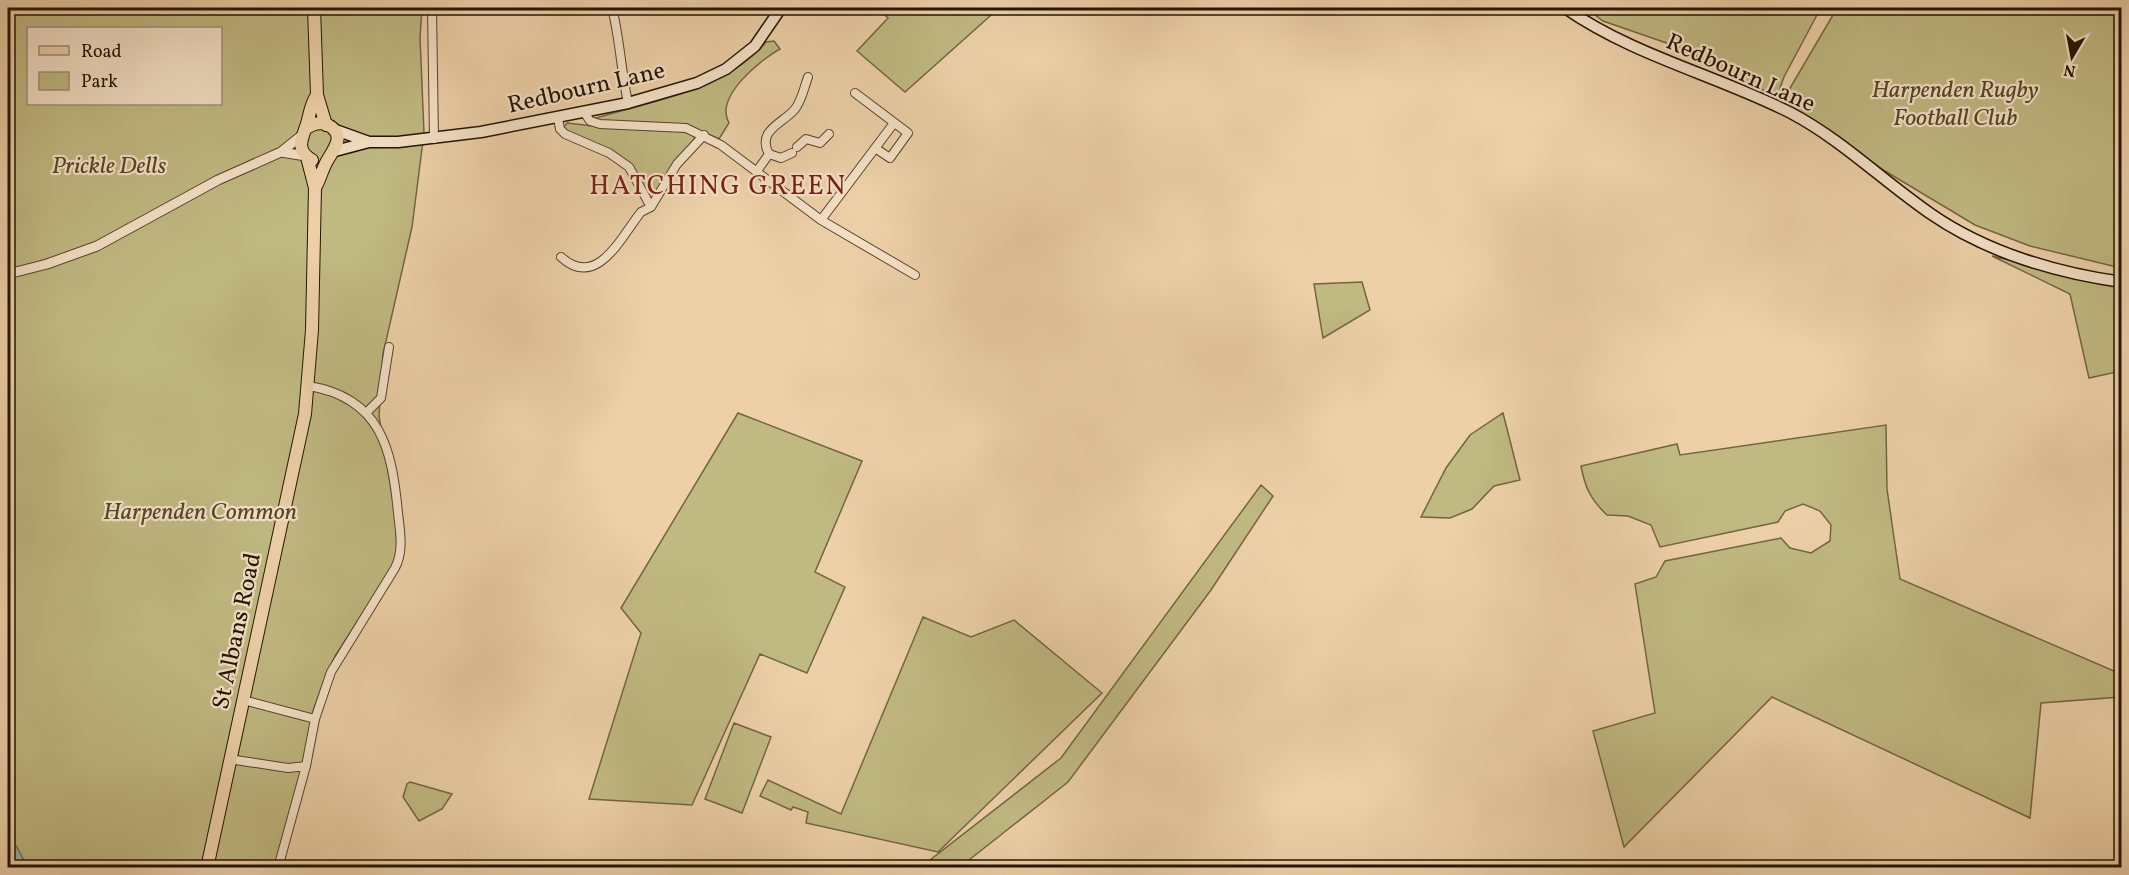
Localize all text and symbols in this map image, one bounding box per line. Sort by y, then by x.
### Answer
street label: Redbourn Lane [1660,26,1820,122]
legend [27,27,222,105]
north arrow [2042,27,2102,87]
text: Road [81,40,122,65]
street label: Redbourn Lane [504,54,668,124]
text: N [2062,58,2077,82]
text: Park [81,70,118,95]
park label: Harpenden Rugby Football Club [1871,74,2039,136]
park label: Prickle Dells [52,150,166,184]
district label: HATCHING GREEN [589,168,847,206]
park label: Harpenden Common [103,496,297,530]
street label: St Albans Road [205,550,271,713]

